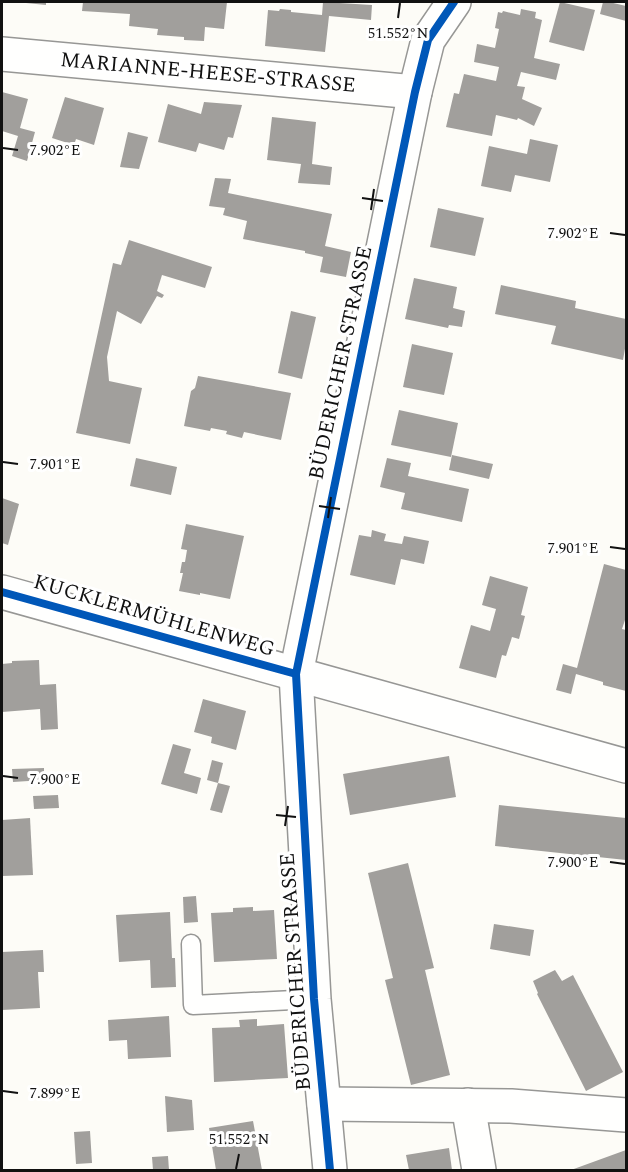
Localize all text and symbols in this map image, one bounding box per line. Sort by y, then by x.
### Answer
text: 51.552°N [368,22,428,45]
street label: MARIANNE-HEESE-STRASSE [59,44,357,102]
text: 7.902°E [29,139,81,162]
text: 7.902°E [547,222,599,245]
street label: BÜDERICHER STRASSE [301,243,381,483]
text: 7.901°E [29,453,81,476]
text: 7.901°E [547,537,599,560]
street label: KUCKLERMÜHLENWEG [29,566,279,666]
text: 7.900°E [29,768,81,791]
text: 7.900°E [547,851,599,874]
street label: BÜDERICHER STRASSE [272,852,320,1092]
text: 7.899°E [29,1082,81,1105]
text: 51.552°N [209,1128,269,1151]

